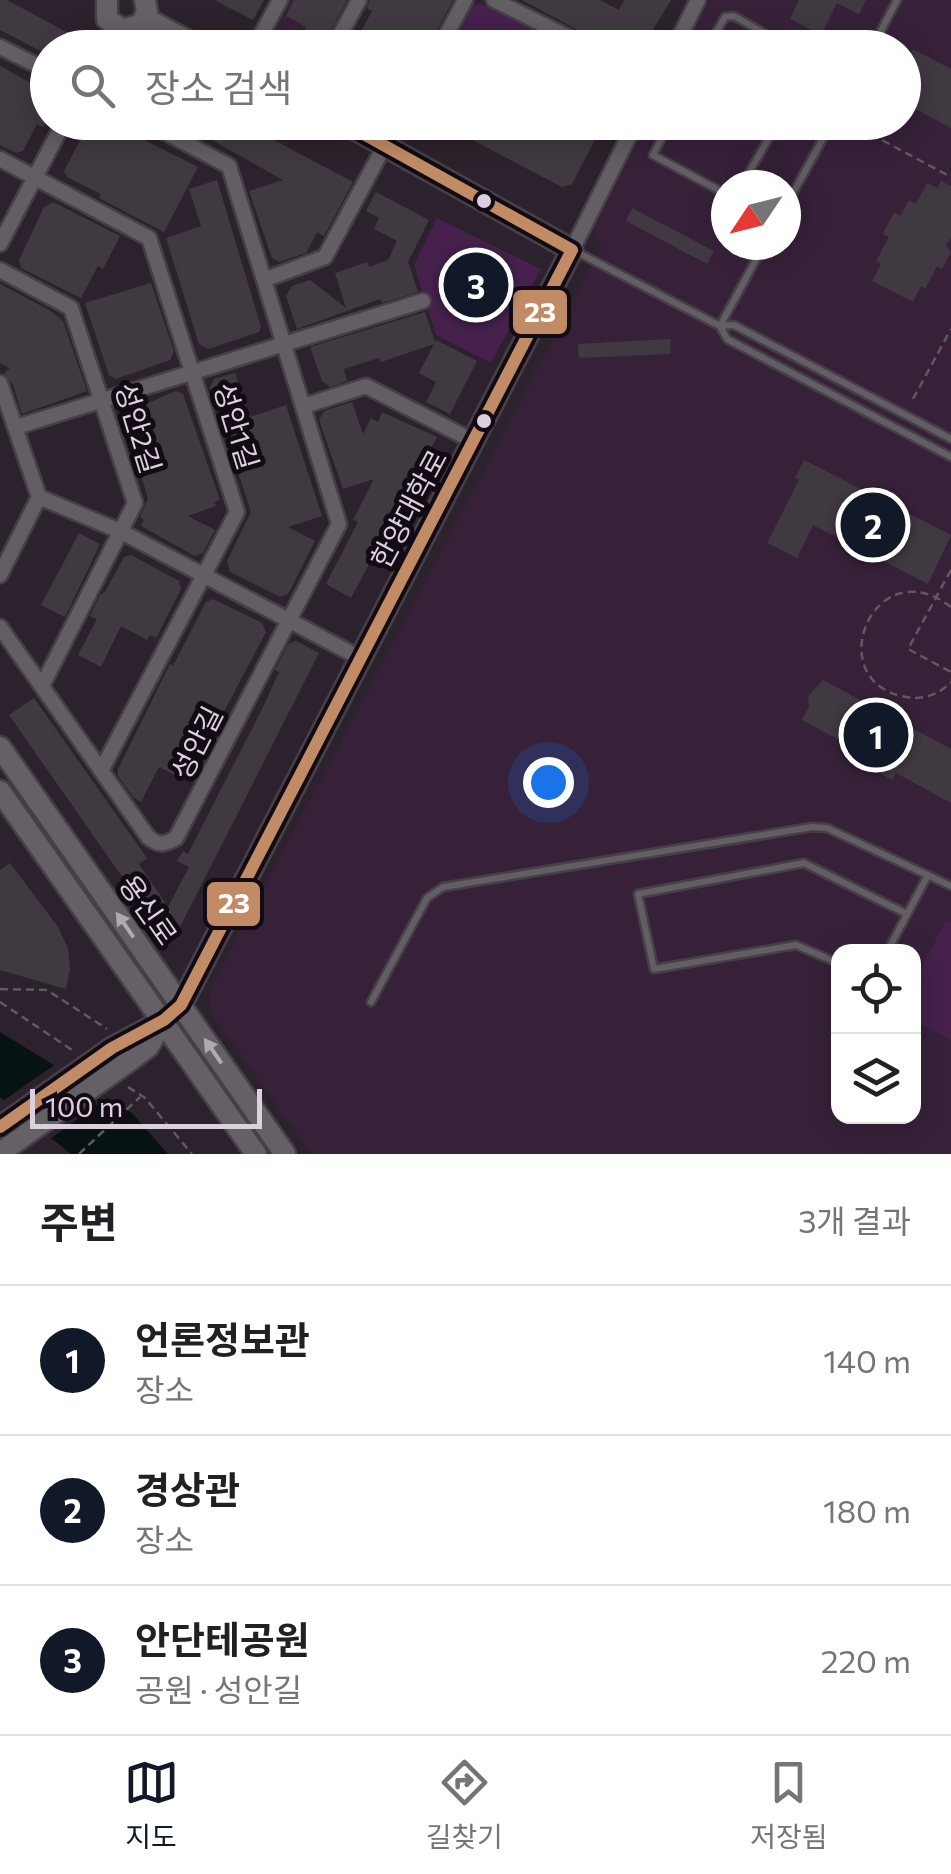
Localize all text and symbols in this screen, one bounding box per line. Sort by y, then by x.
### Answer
search box [30,30,921,140]
icon: search [65,58,120,113]
text: 장소 검색 [145,63,292,110]
north arrow [711,170,801,260]
unlabelled marker [474,191,494,211]
pin: 3 [444,248,508,322]
line badge: 23 [511,288,569,336]
text: 23 [524,294,556,328]
street label: 성안2길 [109,378,169,477]
street label: 성안1길 [208,378,266,473]
unlabelled marker [474,411,494,431]
street label: 한양대학로 [363,444,453,573]
pin: 2 [840,488,906,562]
pin: 1 [844,698,908,772]
street label: 성안길 [163,700,229,785]
your location [523,757,574,808]
street label: 용신로 [113,868,185,951]
line badge: 23 [205,880,262,928]
text: 23 [218,885,250,919]
one-way arrow [116,912,135,939]
map controls [831,944,921,1124]
button: locate [831,944,921,1034]
button: layers [831,1034,921,1124]
one-way arrow [204,1038,223,1064]
scale bar [30,1084,262,1128]
text: 100 m [45,1089,123,1123]
text: 주변 [40,1195,117,1247]
text: 3개 결과 [798,1200,911,1240]
text: 언론정보관 [135,1315,310,1362]
text: 1 [65,1340,80,1380]
text: 140 m [823,1340,911,1380]
text: 장소 [135,1369,194,1409]
text: 경상관 [135,1465,240,1512]
text: 2 [63,1490,82,1530]
text: 180 m [823,1490,911,1530]
text: 장소 [135,1519,194,1559]
text: 안단테공원 [135,1615,310,1662]
text: 3 [63,1640,82,1680]
text: 220 m [821,1640,911,1680]
text: 공원 · 성안길 [135,1669,302,1709]
tab: 지도 [124,1755,179,1855]
tab: 길찾기 [426,1755,503,1855]
tab: 저장됨 [750,1755,827,1855]

